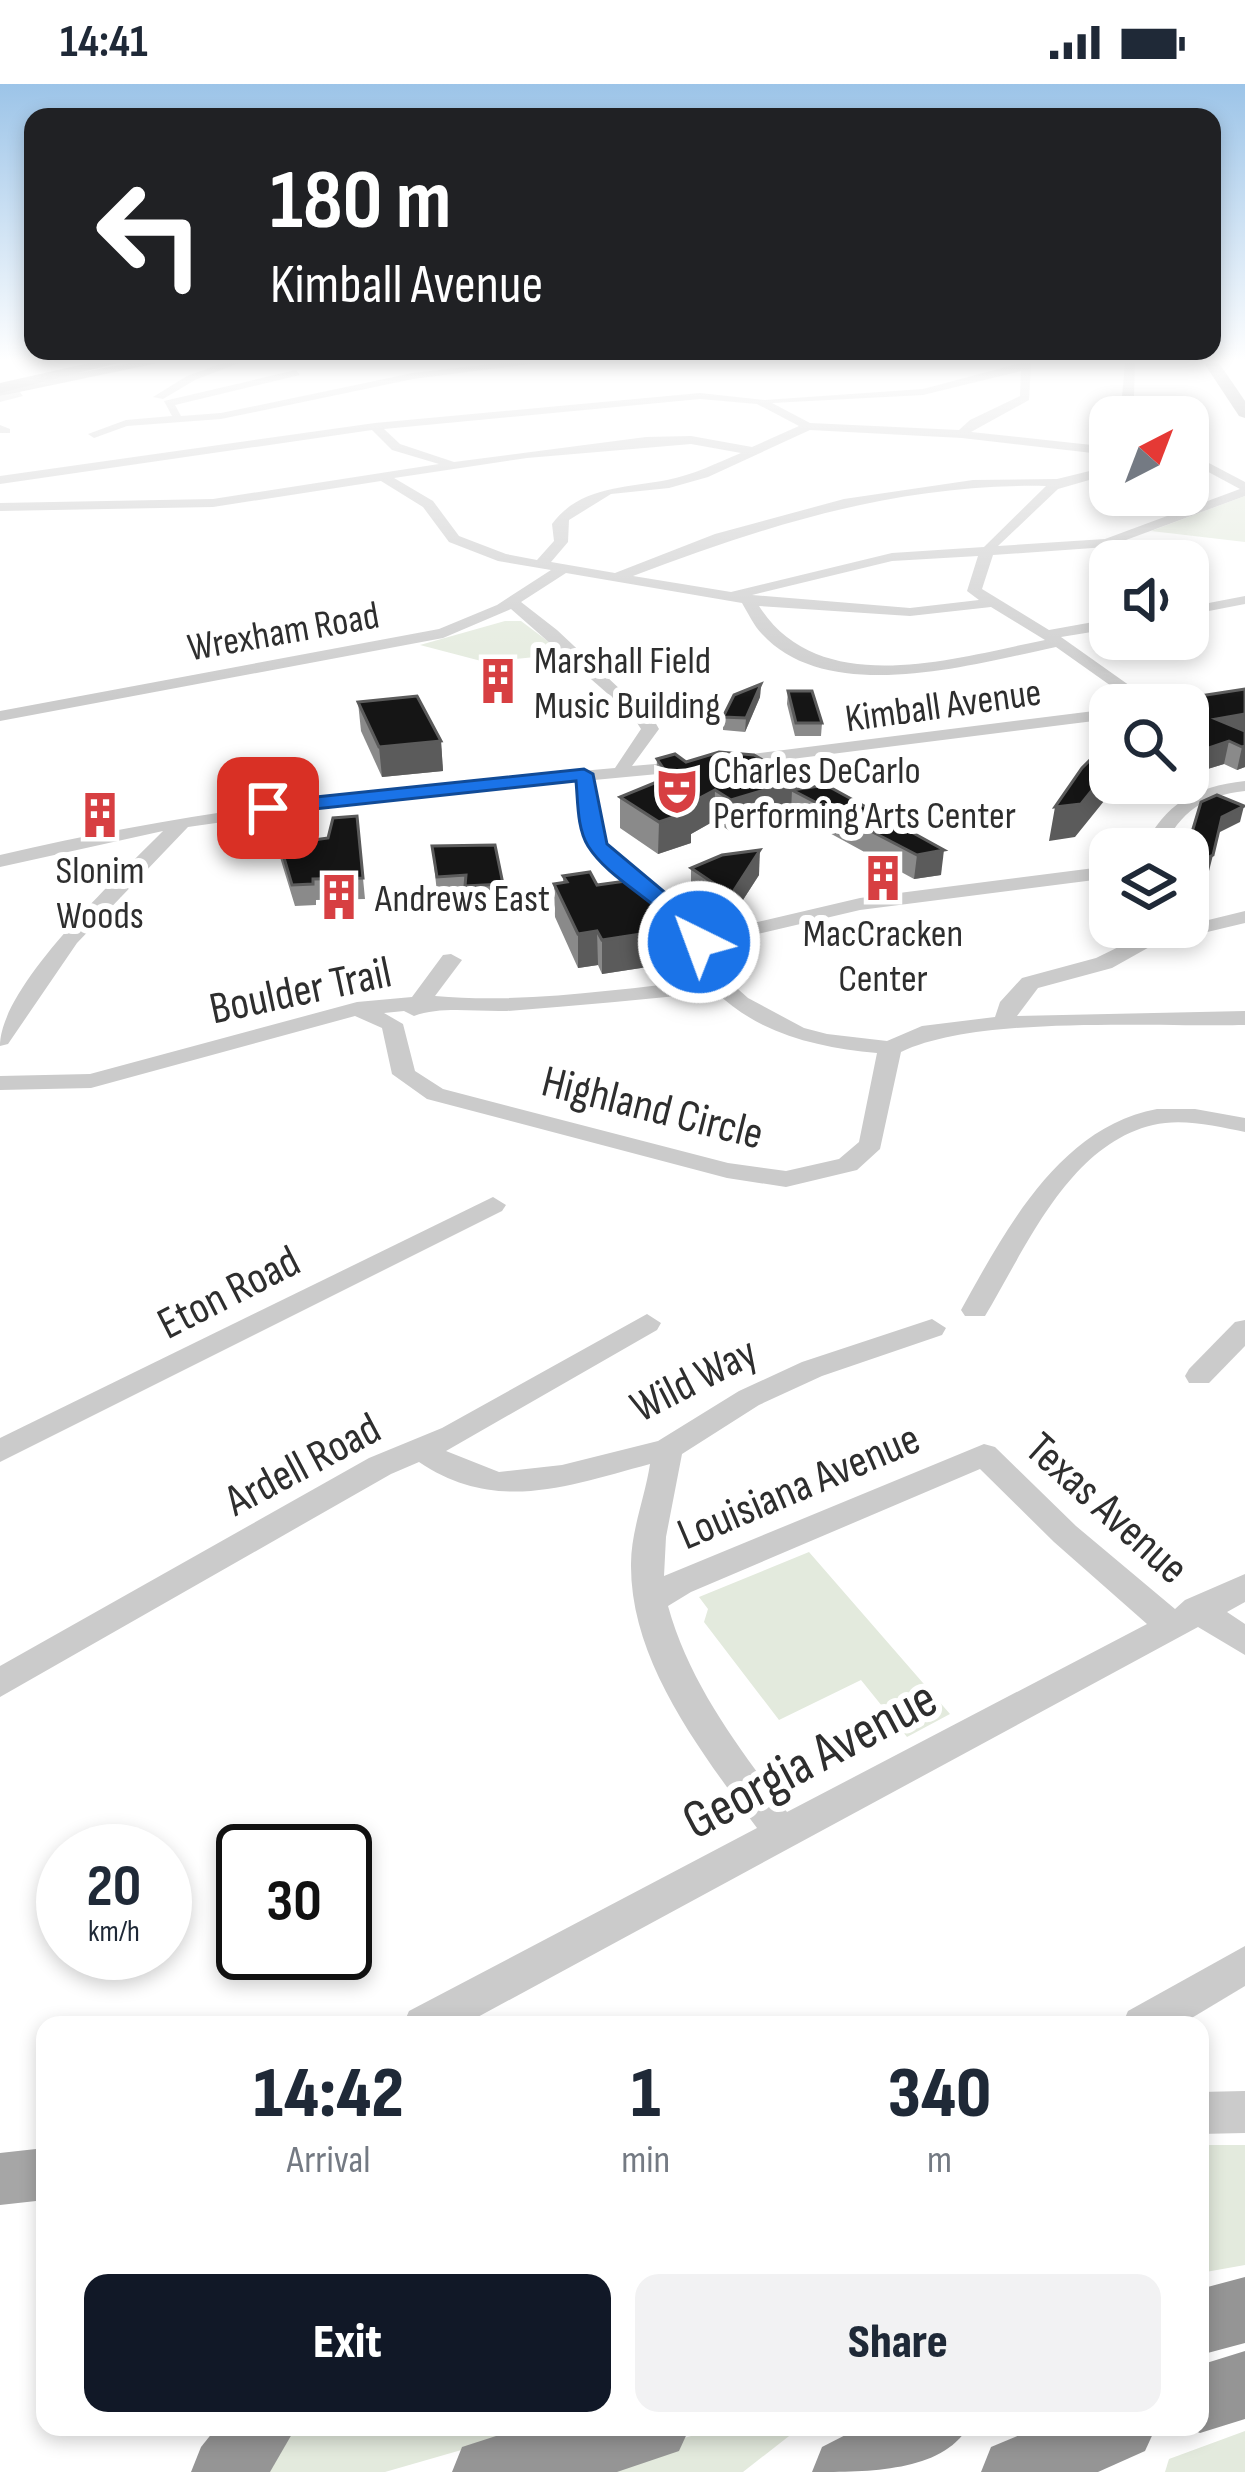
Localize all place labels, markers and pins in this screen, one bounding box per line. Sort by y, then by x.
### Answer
place label: Marshall Field Music Building [534,638,720,730]
building icon: Marshall Field Music Building [473,656,523,706]
place label: Charles DeCarlo Performing Arts Center [713,748,1016,840]
pin [217,757,319,859]
theatre icon: Charles DeCarlo Performing Arts Center [652,766,702,816]
building icon: Slonim Woods [75,790,125,840]
place label: Slonim Woods [55,848,145,940]
building icon: MacCracken Center [858,853,908,903]
building icon: Andrews East [314,872,364,922]
place label: Andrews East [374,876,550,923]
place label: MacCracken Center [803,911,963,1003]

